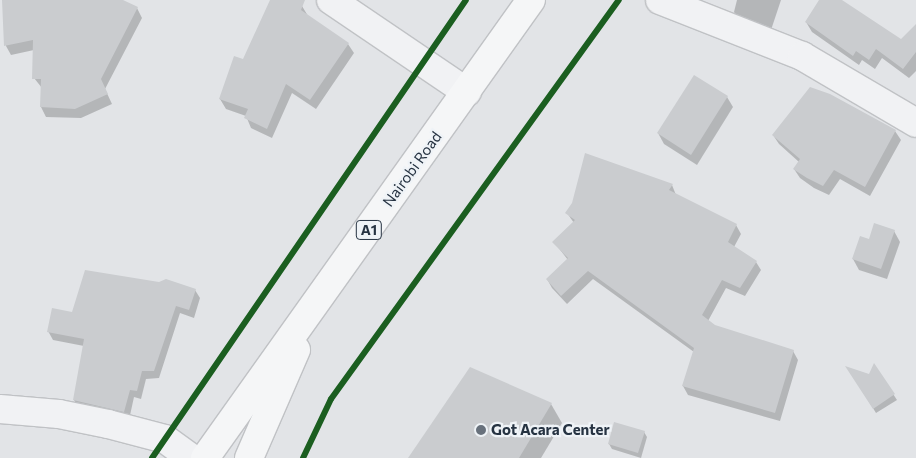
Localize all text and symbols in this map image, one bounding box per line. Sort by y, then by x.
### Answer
street label: Nairobi Road [379,128,445,210]
road number: A1 [355,218,383,242]
place label: Got Acara Center [491,421,610,439]
marker: Got Acara Center [475,424,487,436]

